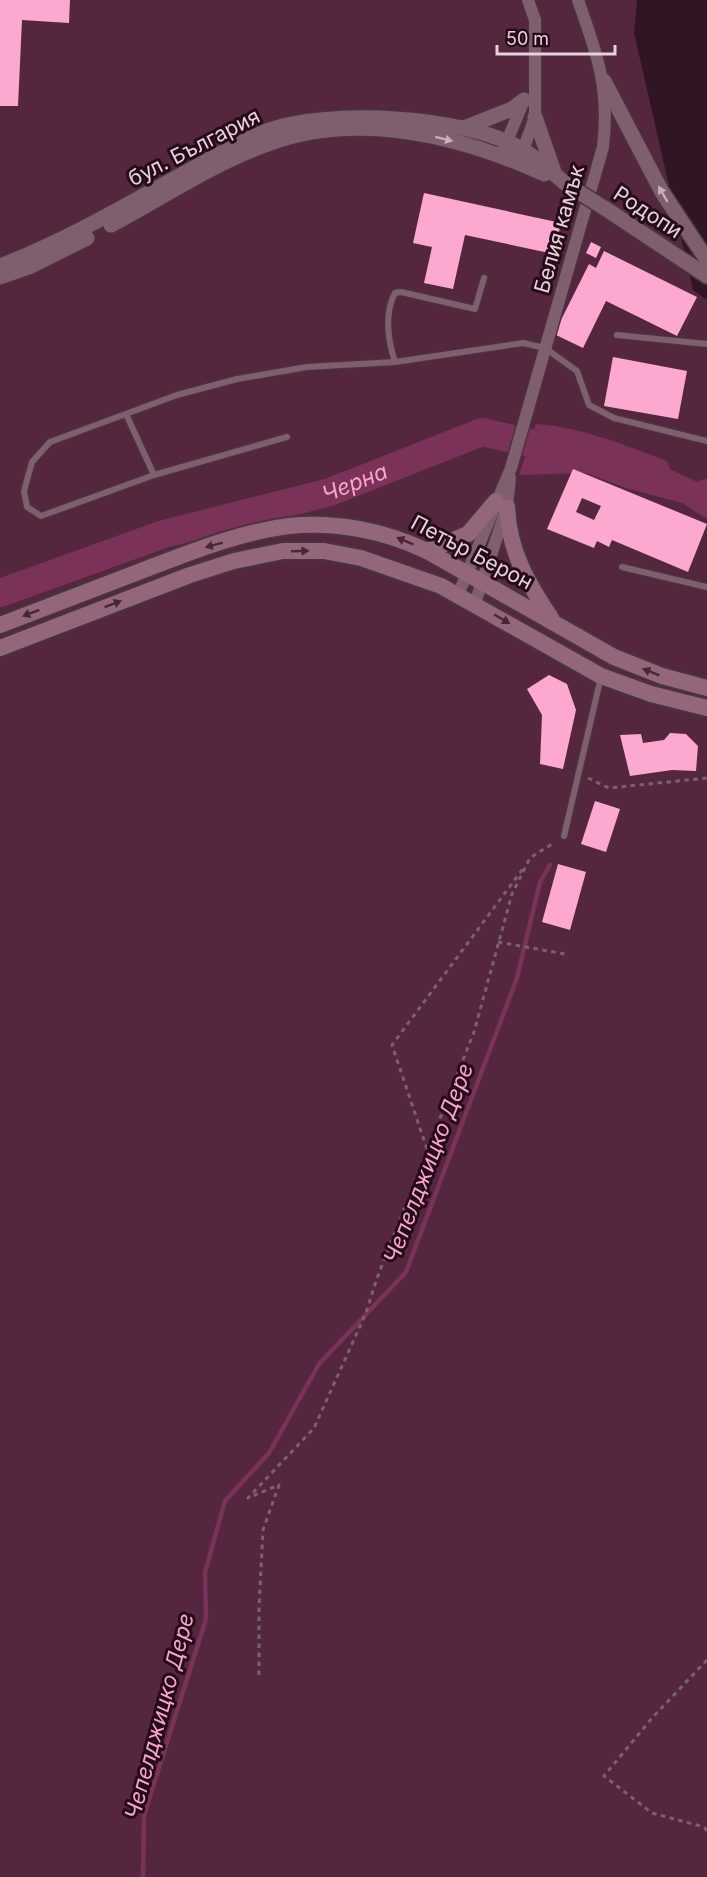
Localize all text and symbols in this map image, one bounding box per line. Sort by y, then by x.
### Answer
scale bar [497,18,616,56]
text: 50 m [506,28,549,49]
street label: бул. България [124,103,264,191]
one-way arrow [435,134,454,144]
street label: Белия камък [529,161,589,296]
street label: Родопи [609,181,687,243]
one-way arrow [658,186,669,202]
water label: Черна [318,458,391,507]
street label: Петър Берон [407,510,537,594]
one-way arrow [396,536,414,545]
one-way arrow [205,541,223,550]
one-way arrow [290,546,309,555]
one-way arrow [105,599,123,609]
one-way arrow [22,608,40,618]
one-way arrow [494,614,511,624]
one-way arrow [642,667,660,676]
water label: Чепелджицко Дере [378,1059,478,1267]
water label: Чепелджицко Дере [119,1610,199,1822]

